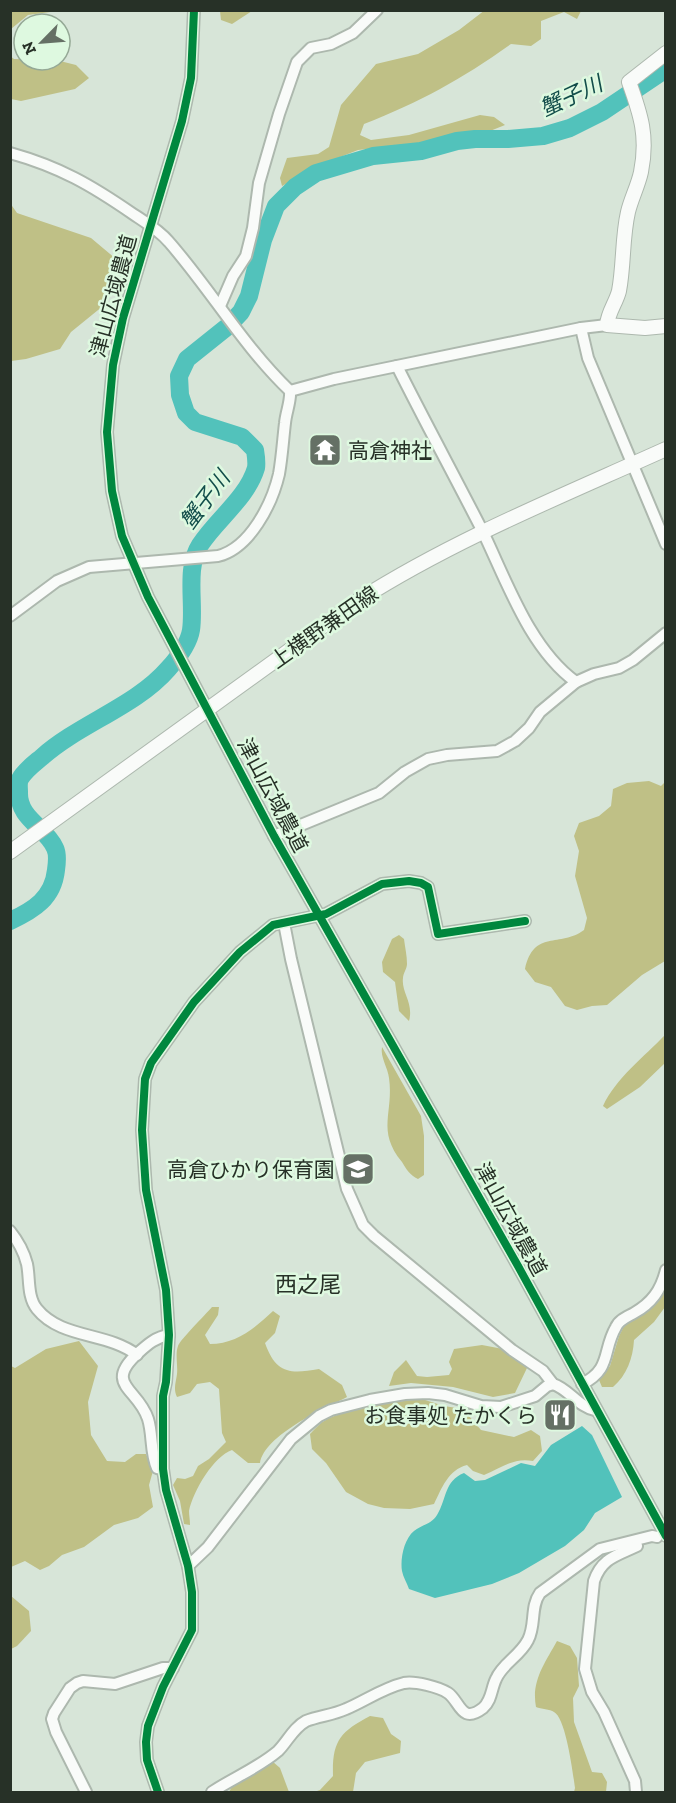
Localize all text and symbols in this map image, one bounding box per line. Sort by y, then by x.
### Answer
north arrow [12,12,72,72]
text: N [18,39,40,58]
water label: 蟹子川 [535,69,608,122]
street label: 津山広域農道 [85,232,141,360]
temple icon: 高倉神社 [307,432,343,468]
place label: 高倉神社 [348,438,432,463]
water label: 蟹子川 [174,464,237,534]
street label: 上横野兼田線 [265,581,383,673]
street label: 津山広域農道 [232,734,314,856]
school or university icon: 高倉ひかり保育園 [340,1151,376,1187]
place label: 高倉ひかり保育園 [167,1157,335,1182]
street label: 津山広域農道 [470,1158,552,1280]
district label: 西之尾 [275,1271,341,1298]
restaurant icon: お食事処 たかくら [542,1397,578,1433]
place label: お食事処 たかくら [364,1403,537,1428]

